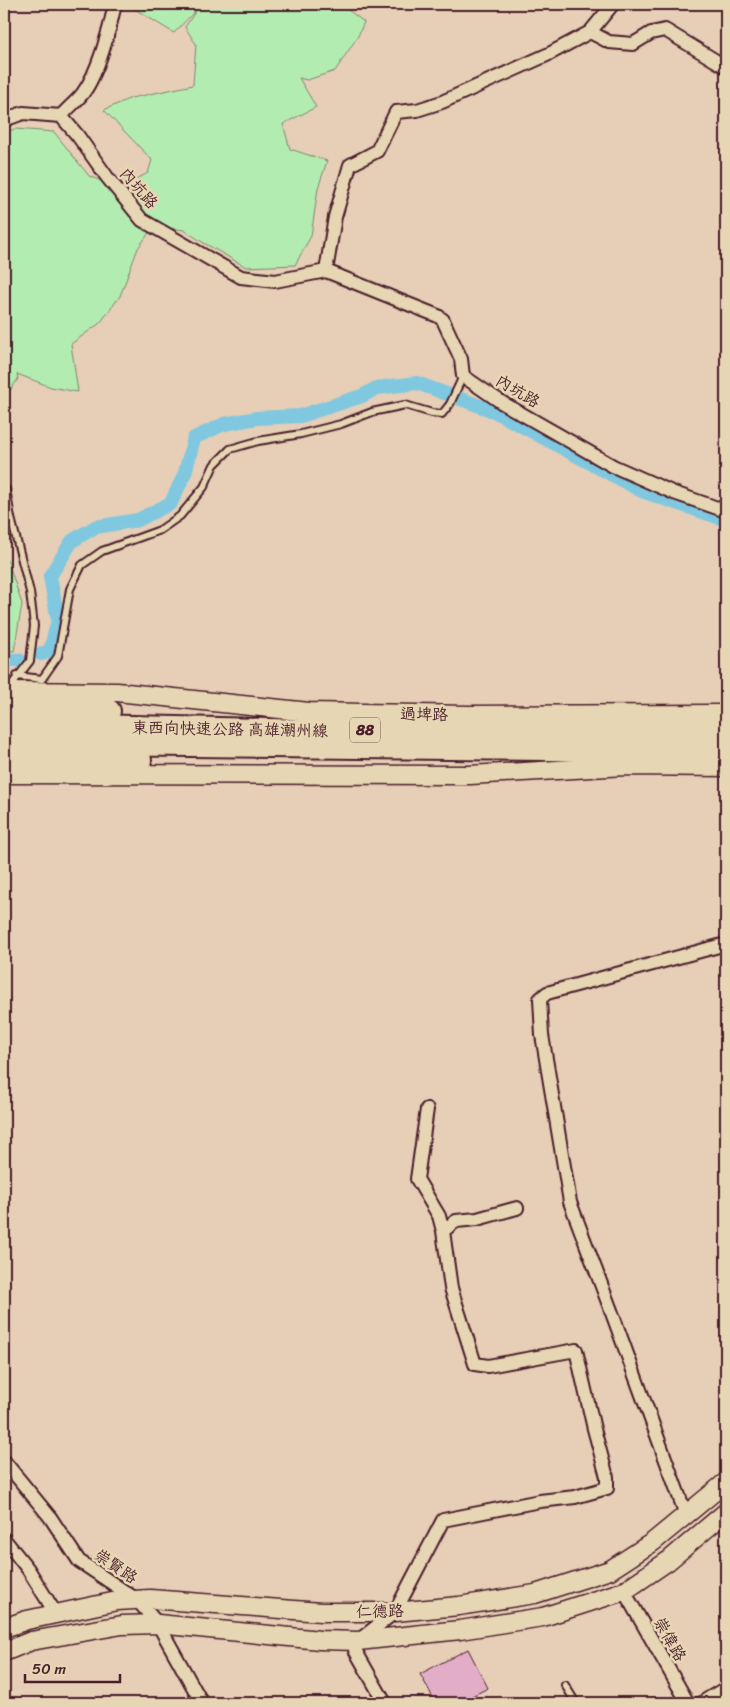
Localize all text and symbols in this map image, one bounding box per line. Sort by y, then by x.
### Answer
street label: 內坑路 [112,160,166,216]
street label: 內坑路 [490,366,546,416]
street label: 過埤路 [400,699,448,729]
street label: 東西向快速公路 高雄潮州線 [132,713,328,745]
road number: 88 [350,718,380,742]
street label: 崇賢路 [88,1541,144,1591]
street label: 仁德路 [356,1596,404,1626]
street label: 崇偉路 [645,1611,695,1667]
scale bar [25,1652,120,1684]
text: 50 m [32,1656,67,1682]

